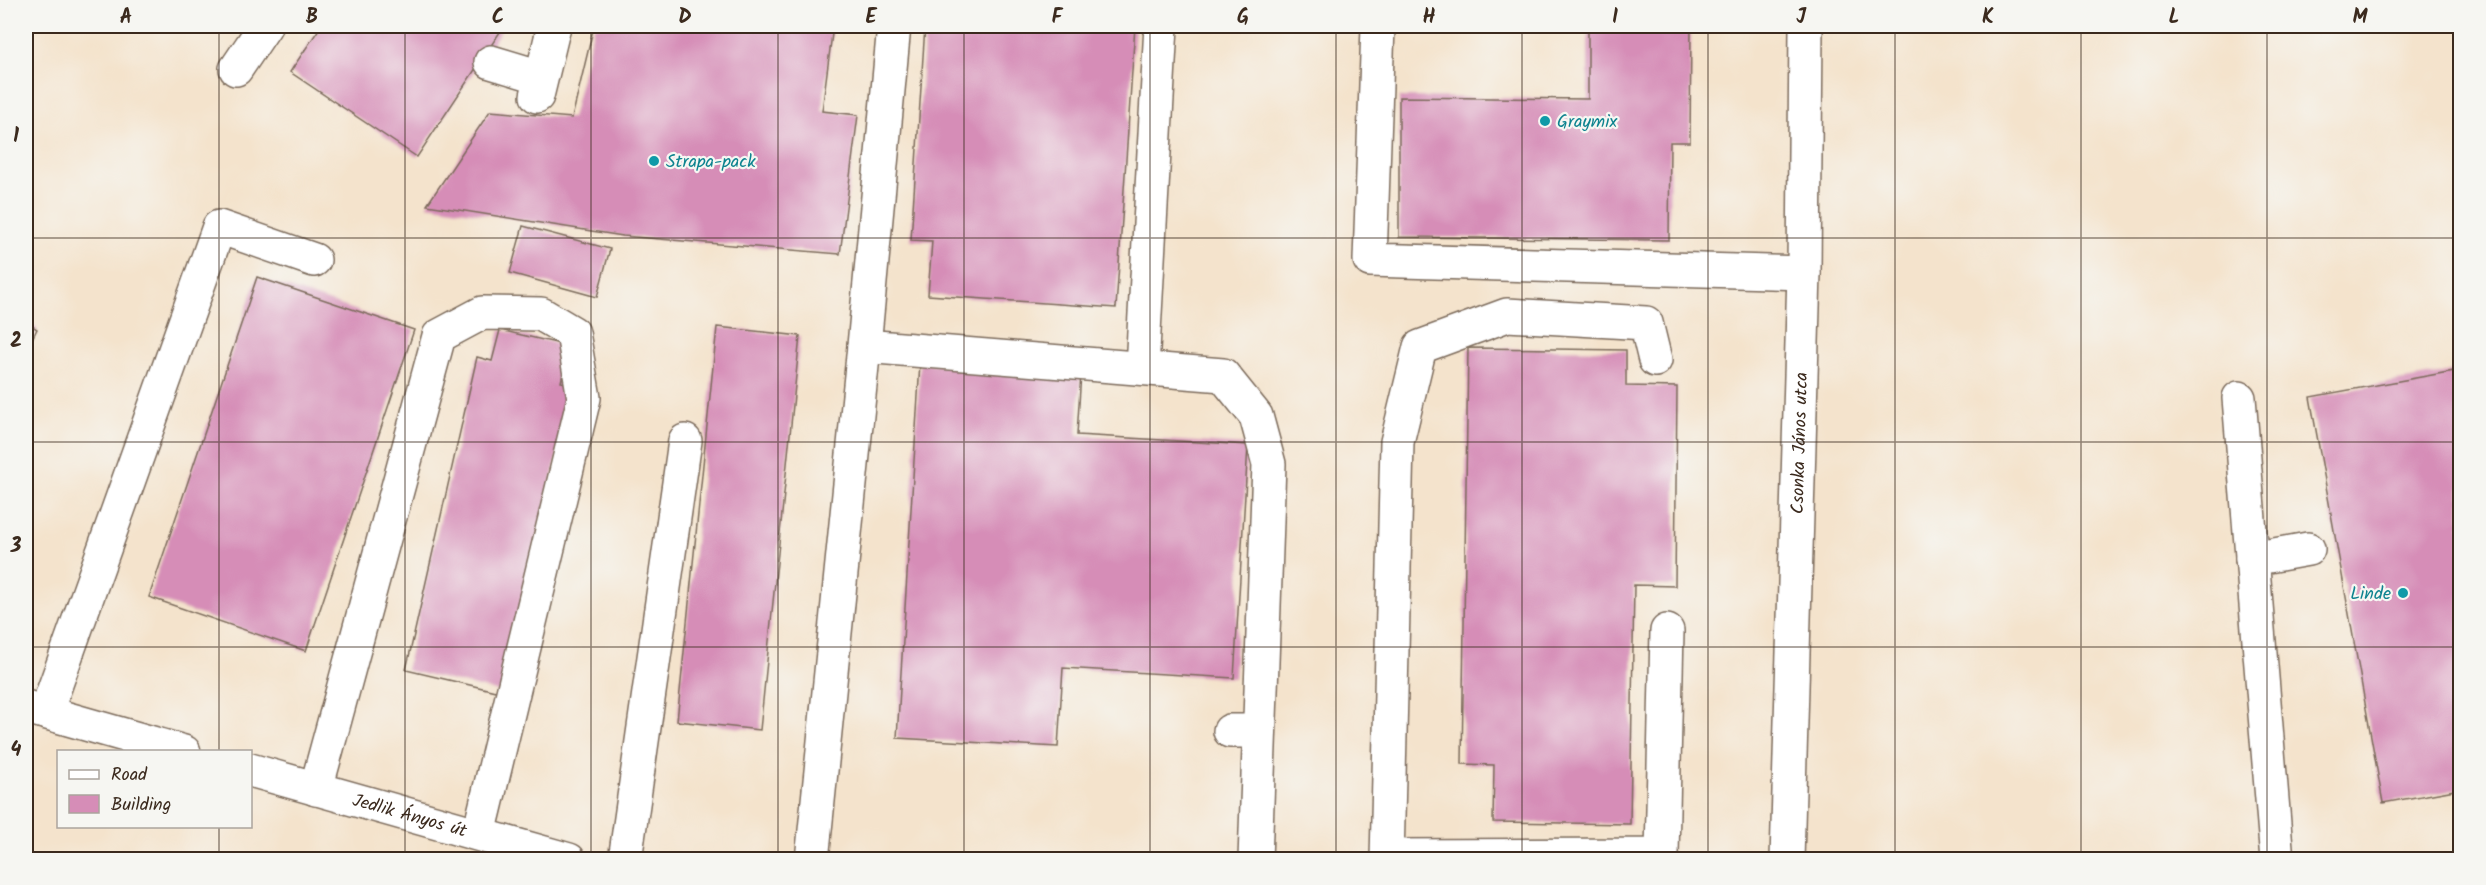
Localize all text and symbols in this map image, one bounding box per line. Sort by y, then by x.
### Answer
text: A [120,2,132,34]
text: B [306,2,318,34]
text: C [492,2,504,34]
text: D [678,2,692,34]
text: E [865,2,877,34]
text: F [1052,2,1064,34]
text: G [1237,2,1249,34]
text: H [1422,2,1436,34]
text: I [1612,2,1618,34]
text: J [1796,2,1807,34]
text: K [1982,2,1994,34]
text: L [2169,2,2179,34]
text: M [2352,2,2368,34]
place label: Graymix [1557,108,1617,137]
marker: Graymix [1538,114,1552,128]
text: 1 [13,121,19,153]
place label: Strapa-pack [666,148,756,177]
marker: Strapa-pack [647,154,661,168]
text: 2 [10,326,22,358]
street label: Csonka János utca [1784,372,1817,515]
text: 3 [10,531,22,563]
place label: Linde [2350,580,2391,609]
marker: Linde [2396,586,2410,600]
text: 4 [11,735,22,767]
legend [57,750,252,828]
text: Road [111,761,148,790]
street label: Jedlik Ányos út [349,787,471,847]
text: Building [111,791,171,820]

